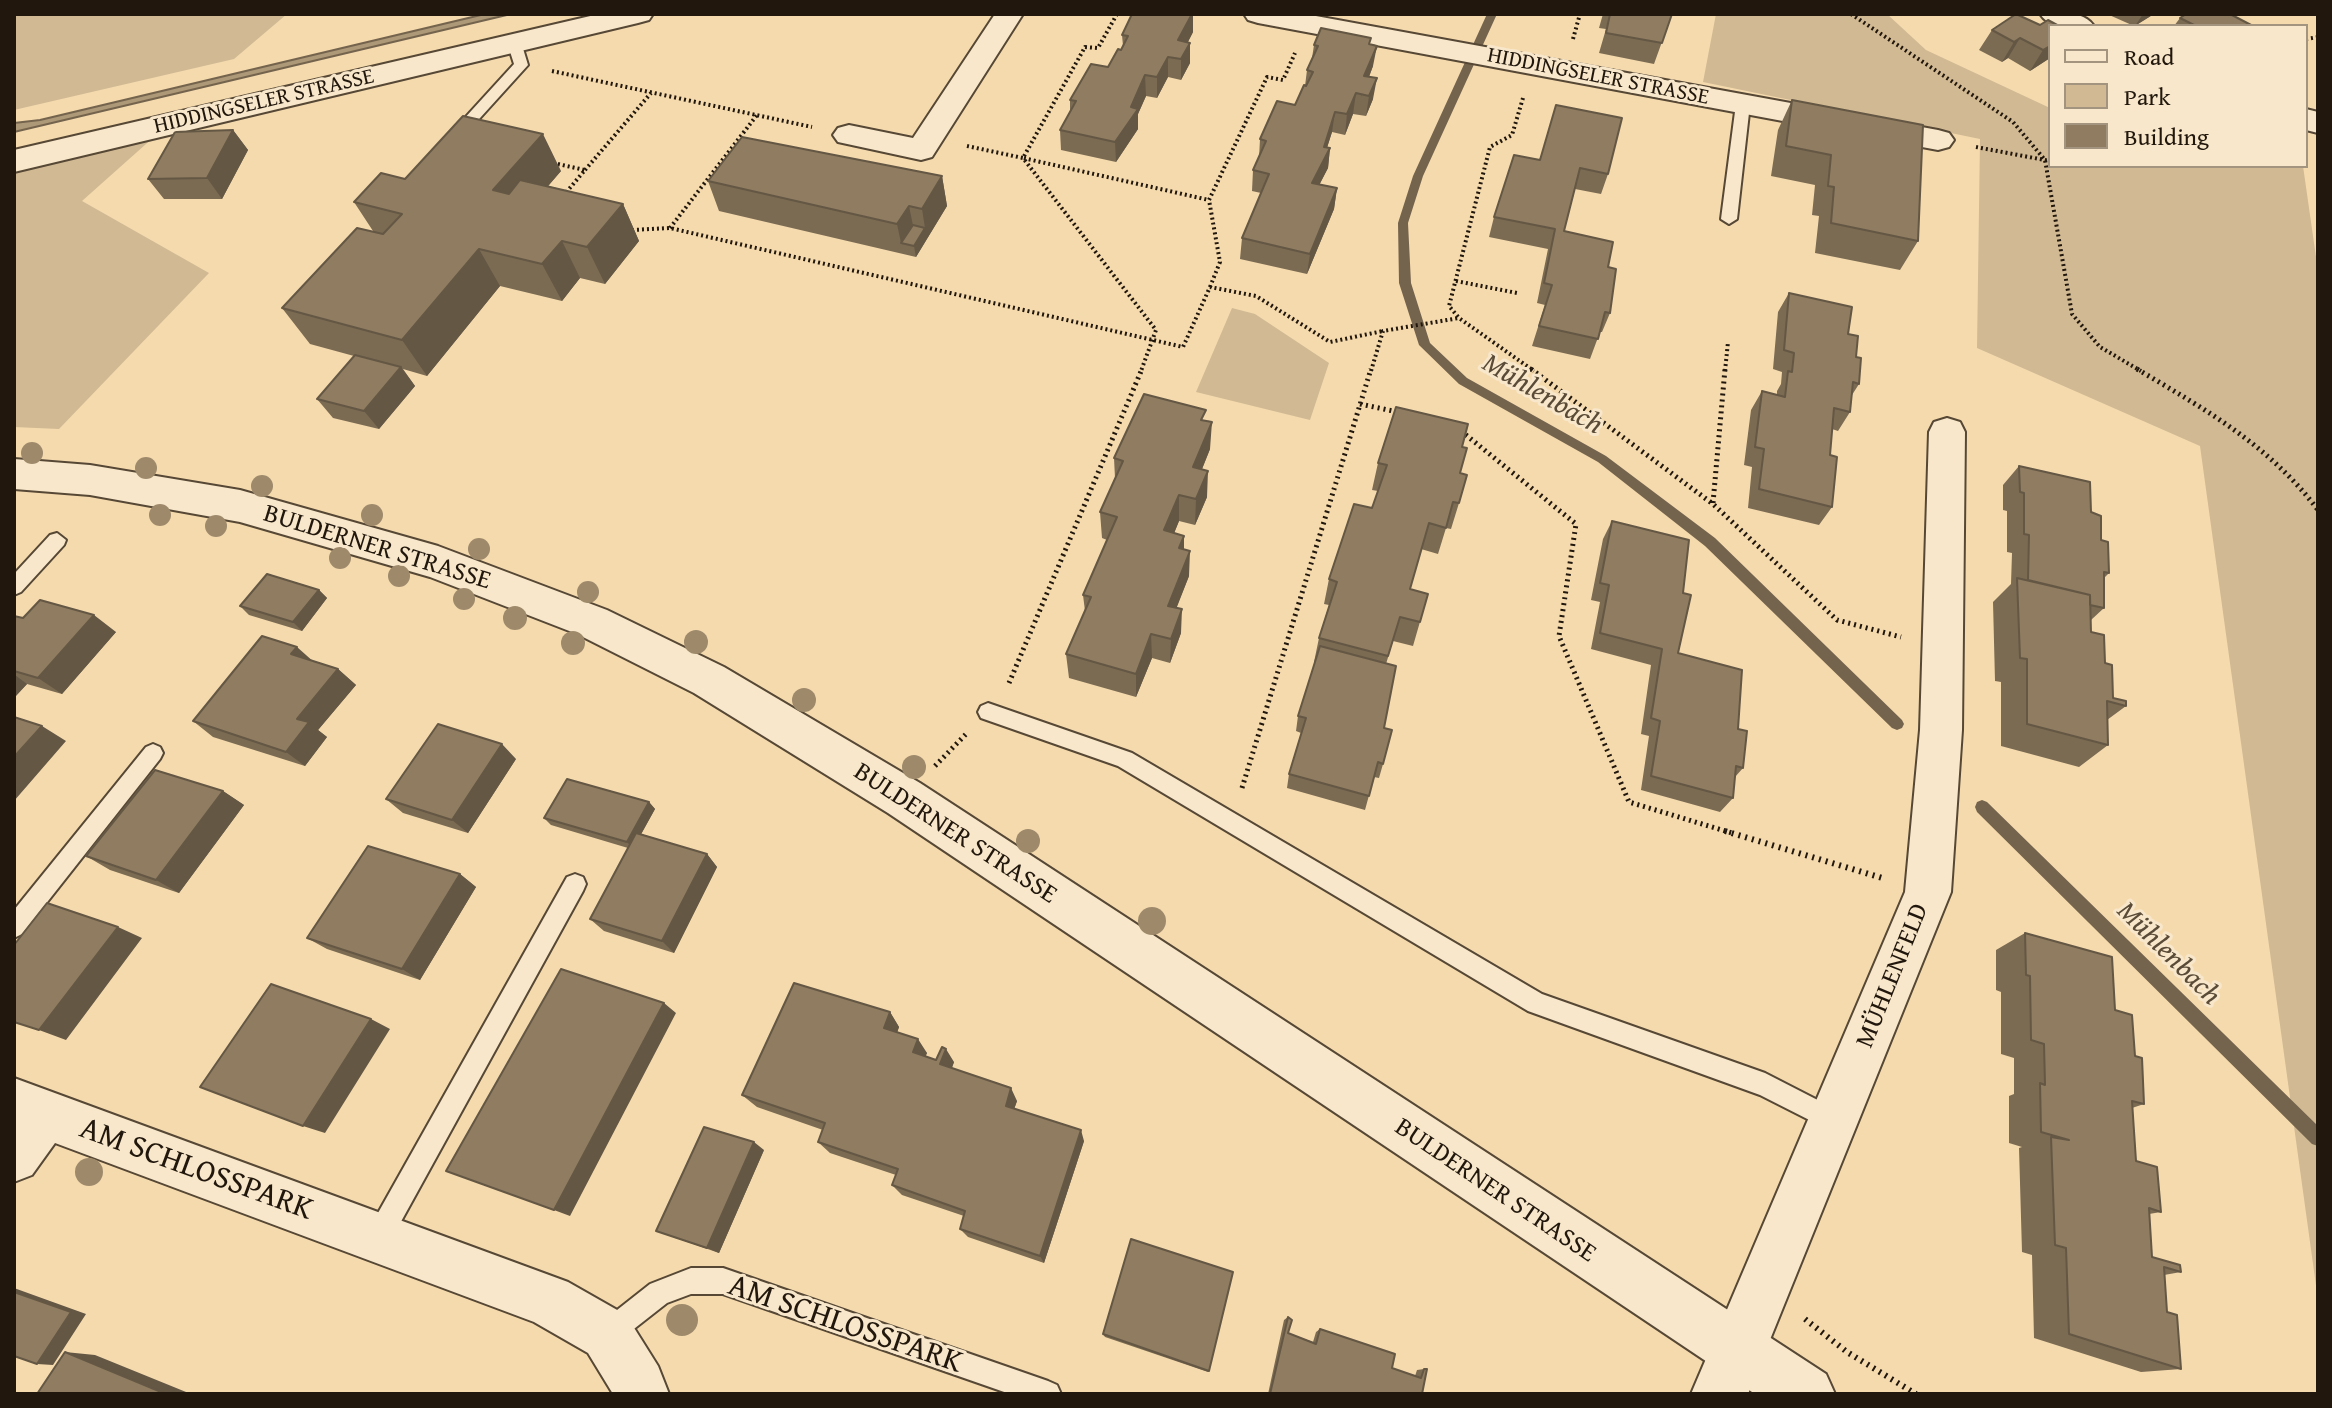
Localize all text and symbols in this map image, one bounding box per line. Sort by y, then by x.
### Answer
legend [2048,24,2308,168]
text: Road [2124,39,2174,74]
street label: HIDDINGSELER STRASSE [1485,43,1711,111]
street label: HIDDINGSELER STRASSE [151,64,377,140]
text: Park [2124,79,2170,114]
text: Building [2124,119,2209,154]
water label: Mühlenbach [1476,347,1608,443]
street label: BULDERNER STRASSE [260,499,494,597]
street label: BULDERNER STRASSE [848,757,1062,911]
water label: Mühlenbach [2109,895,2227,1013]
street label: MÜHLENFELD [1850,899,1936,1053]
street label: AM SCHLOSSPARK [74,1110,318,1230]
street label: BULDERNER STRASSE [1389,1112,1601,1270]
street label: AM SCHLOSSPARK [723,1267,967,1383]

